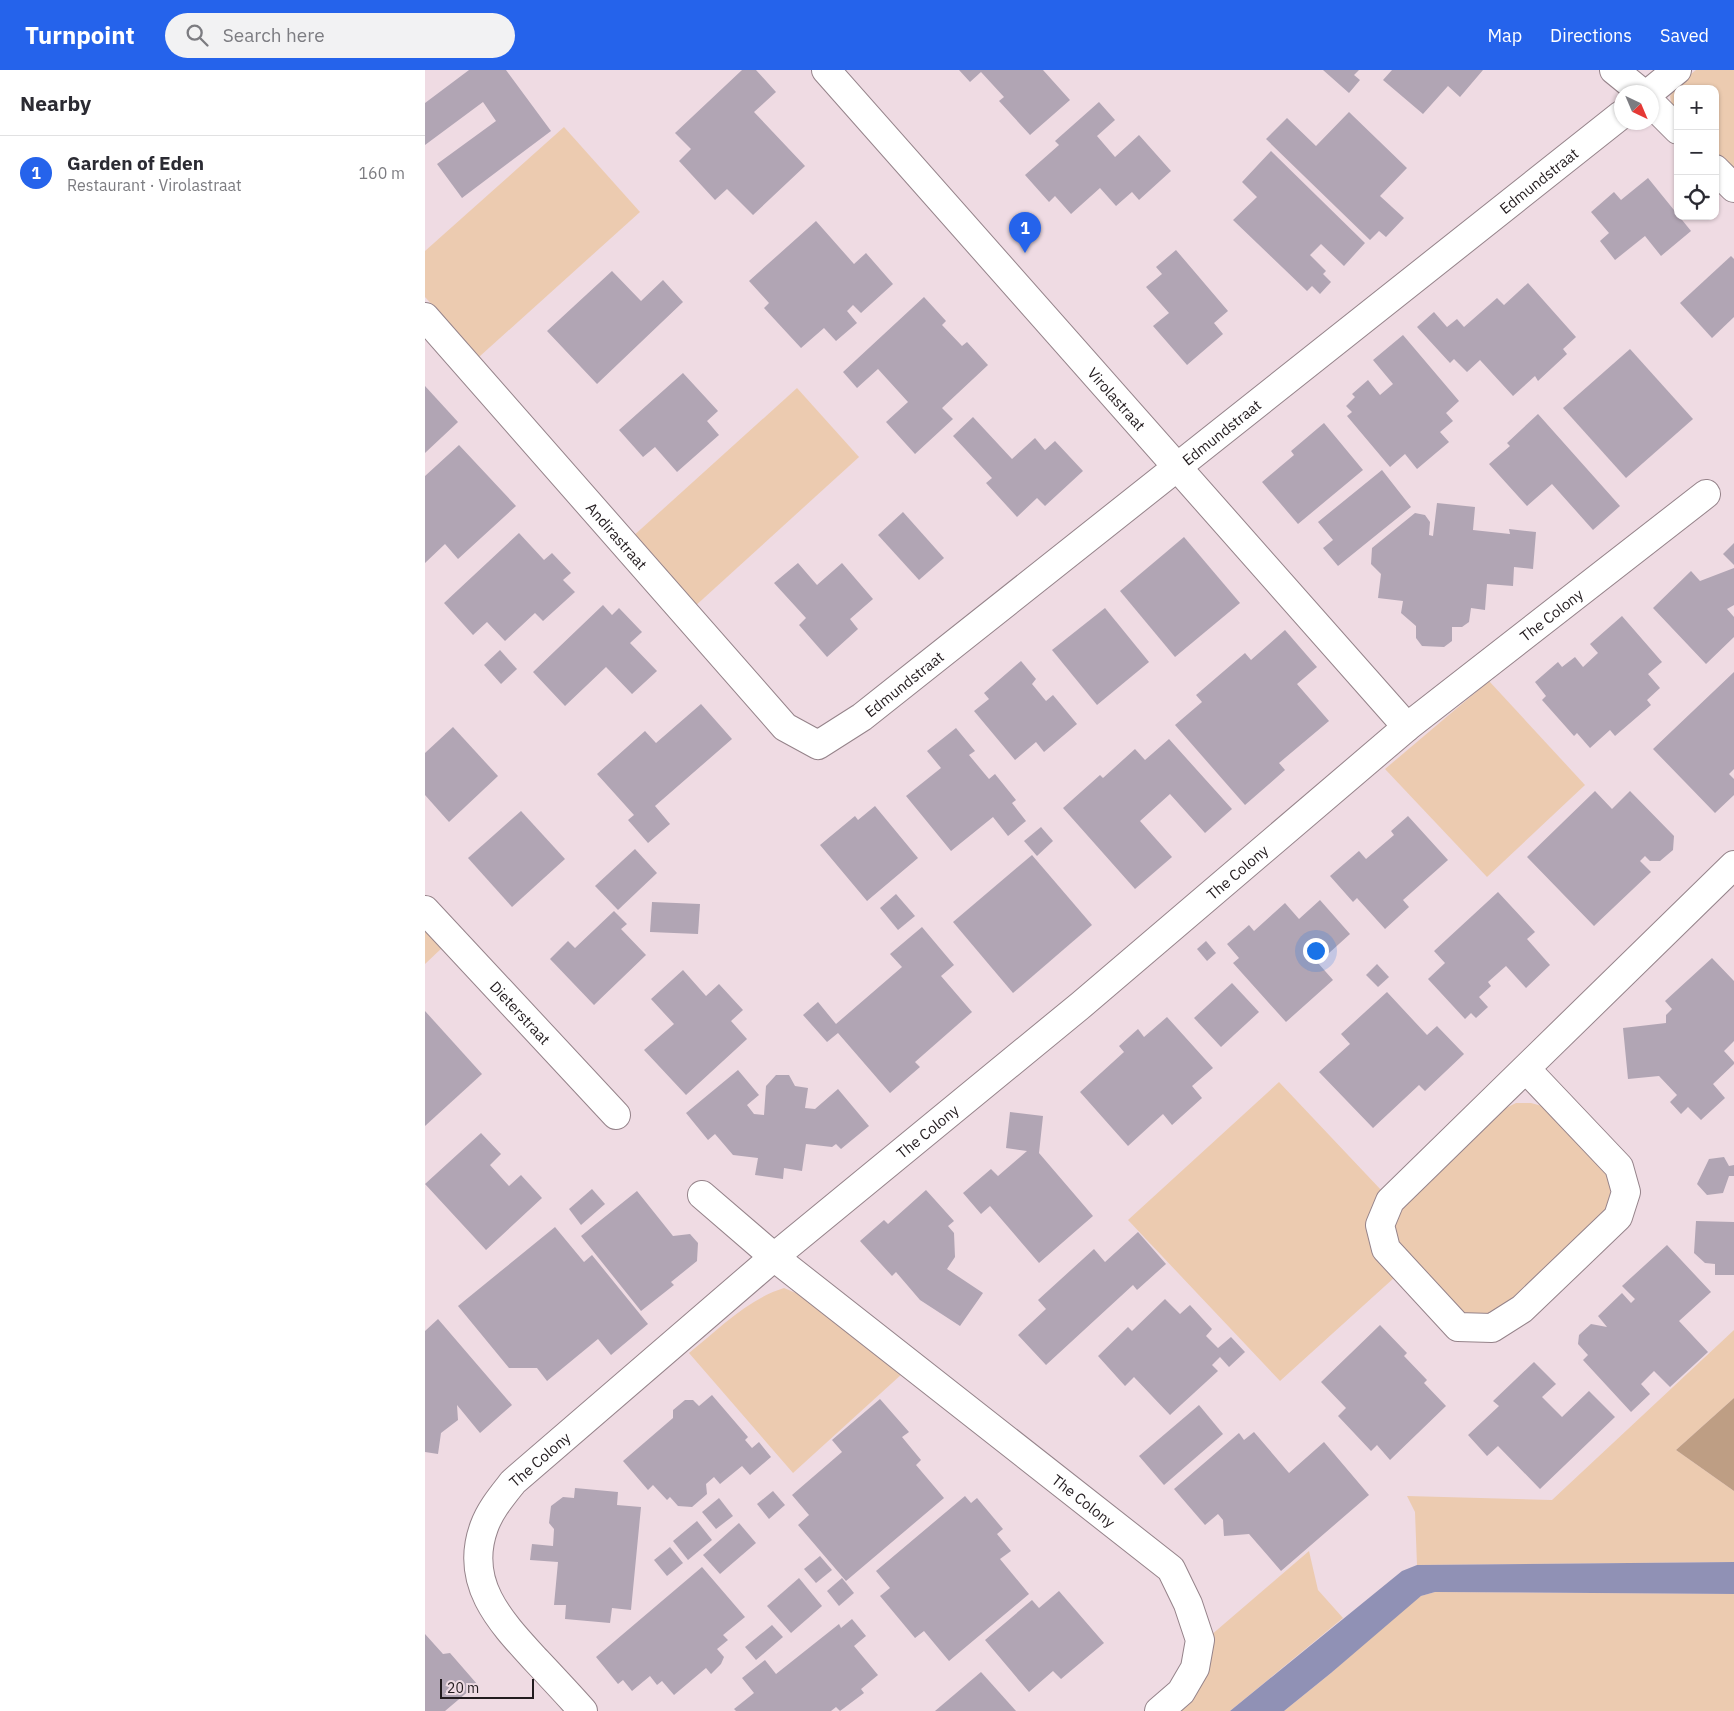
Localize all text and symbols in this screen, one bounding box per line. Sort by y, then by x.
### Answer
search box [165,13,515,58]
text: Turnpoint [25,19,135,51]
icon: search [183,21,211,49]
text: Search here [223,23,325,47]
text: Map [1487,24,1522,47]
text: Directions [1550,24,1632,47]
text: Saved [1660,24,1709,47]
north arrow [1614,85,1659,130]
map controls [1674,85,1719,220]
button: + [1674,85,1719,130]
text: Nearby [20,89,91,117]
button: − [1674,130,1719,175]
street label: Edmundstraat [1495,143,1582,217]
text: Garden of Eden [67,151,204,175]
text: 1 [31,163,41,183]
text: 160 m [358,163,405,183]
text: Restaurant · Virolastraat [67,175,242,195]
button: locate [1674,175,1719,220]
pin: 1 [1009,212,1041,253]
street label: Virolastraat [1084,363,1150,434]
street label: Edmundstraat [1178,395,1265,469]
street label: Andirastraat [582,498,652,573]
street label: The Colony [1516,584,1587,645]
street label: Edmundstraat [861,647,947,721]
street label: The Colony [1202,840,1272,903]
your location [1303,938,1329,964]
street label: Dieterstraat [486,977,555,1048]
street label: The Colony [892,1100,963,1162]
street label: The Colony [505,1427,574,1491]
street label: The Colony [1048,1470,1120,1531]
scale bar [440,1676,534,1699]
text: 20 m [447,1679,479,1697]

